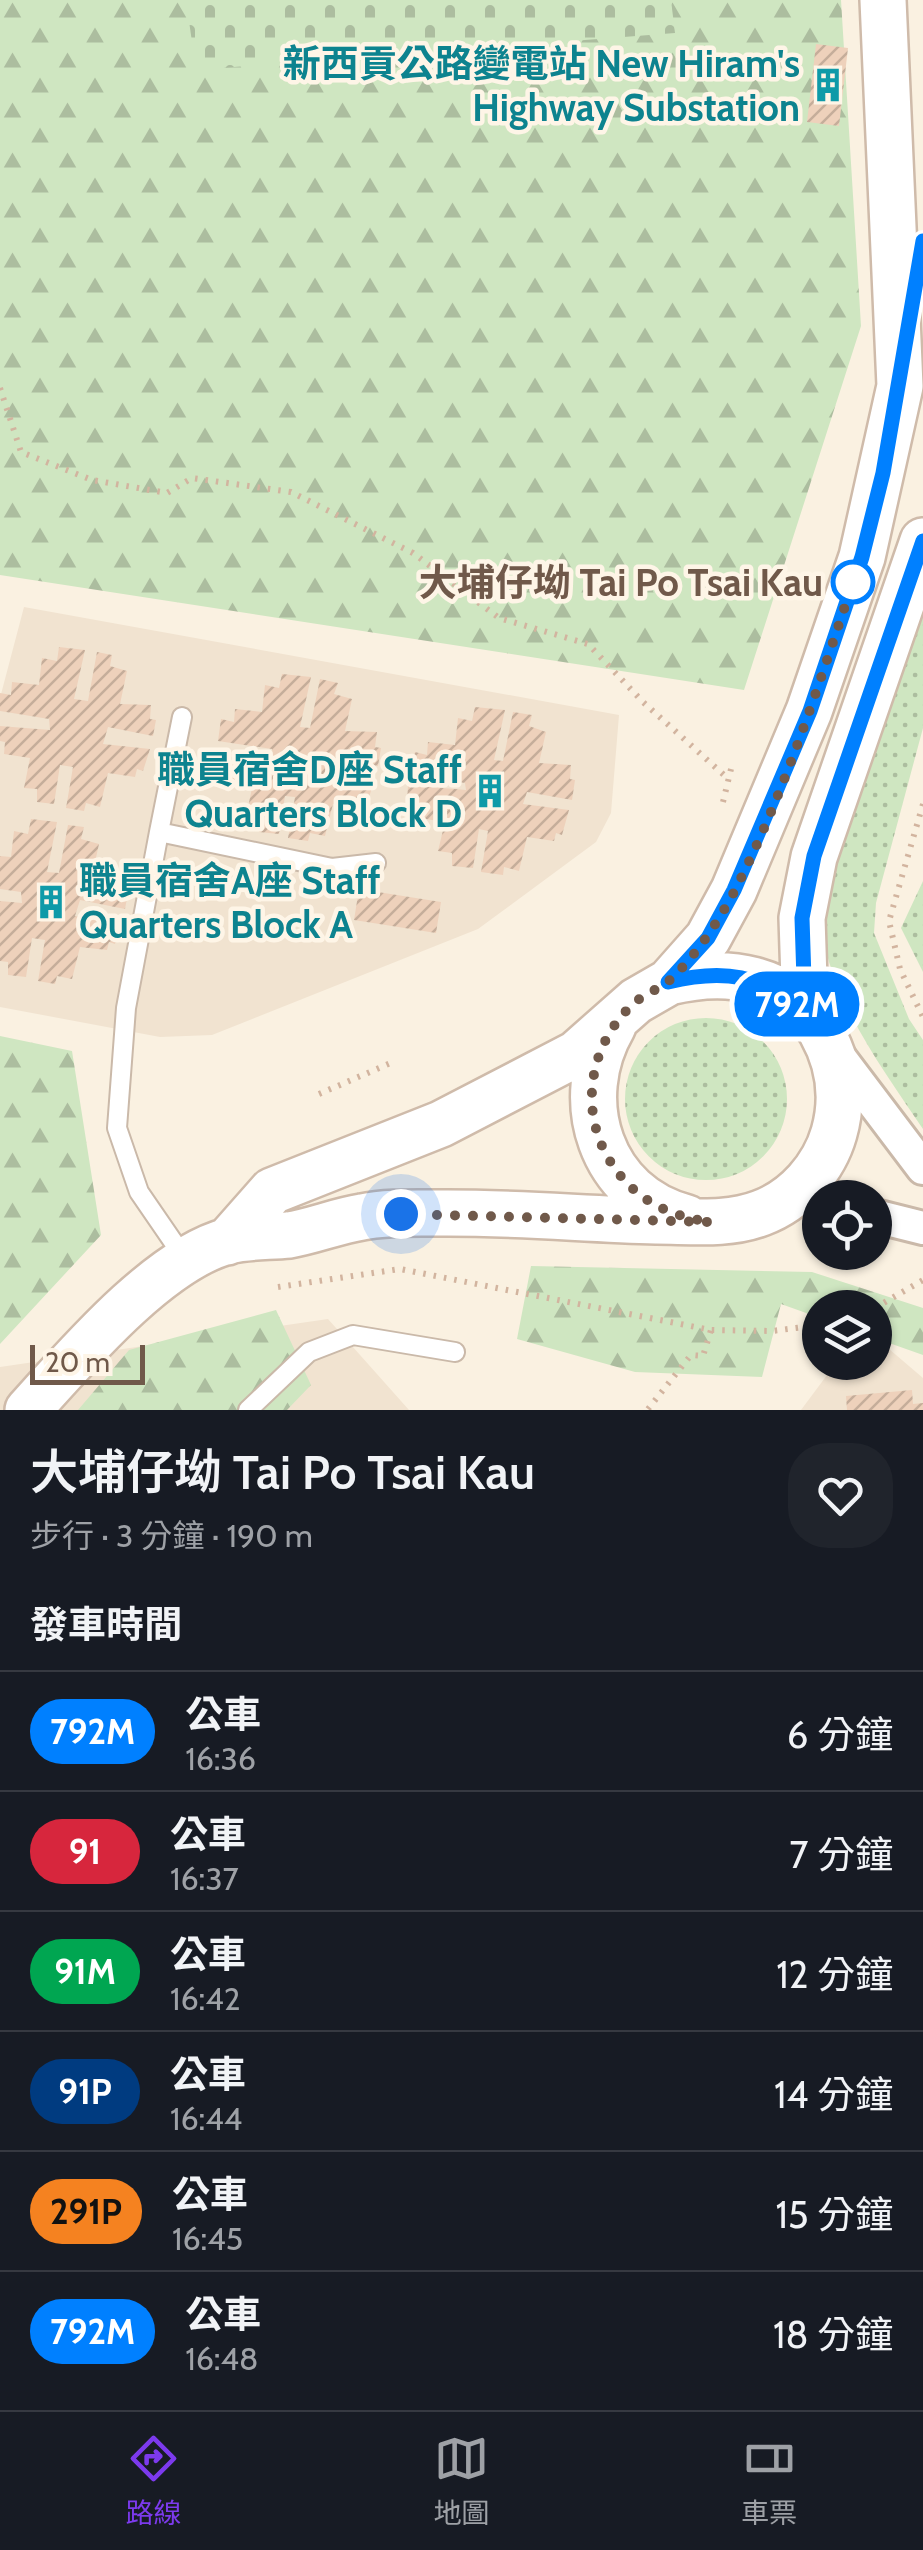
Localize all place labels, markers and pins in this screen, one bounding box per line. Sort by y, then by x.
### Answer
place label: 新西貢公路變電站 New Hiram's Highway Substation [283,40,800,131]
building icon: 新西貢公路變電站 New Hiram's Highway Substation [809,66,847,104]
place label: 大埔仔坳 Tai Po Tsai Kau [419,559,823,606]
marker: 大埔仔坳 Tai Po Tsai Kau [832,561,874,603]
place label: 職員宿舍D座 Staff Quarters Block D [157,746,462,837]
building icon: 職員宿舍D座 Staff Quarters Block D [471,772,509,810]
place label: 職員宿舍A座 Staff Quarters Block A [79,857,381,948]
building icon: 職員宿舍A座 Staff Quarters Block A [32,883,70,921]

